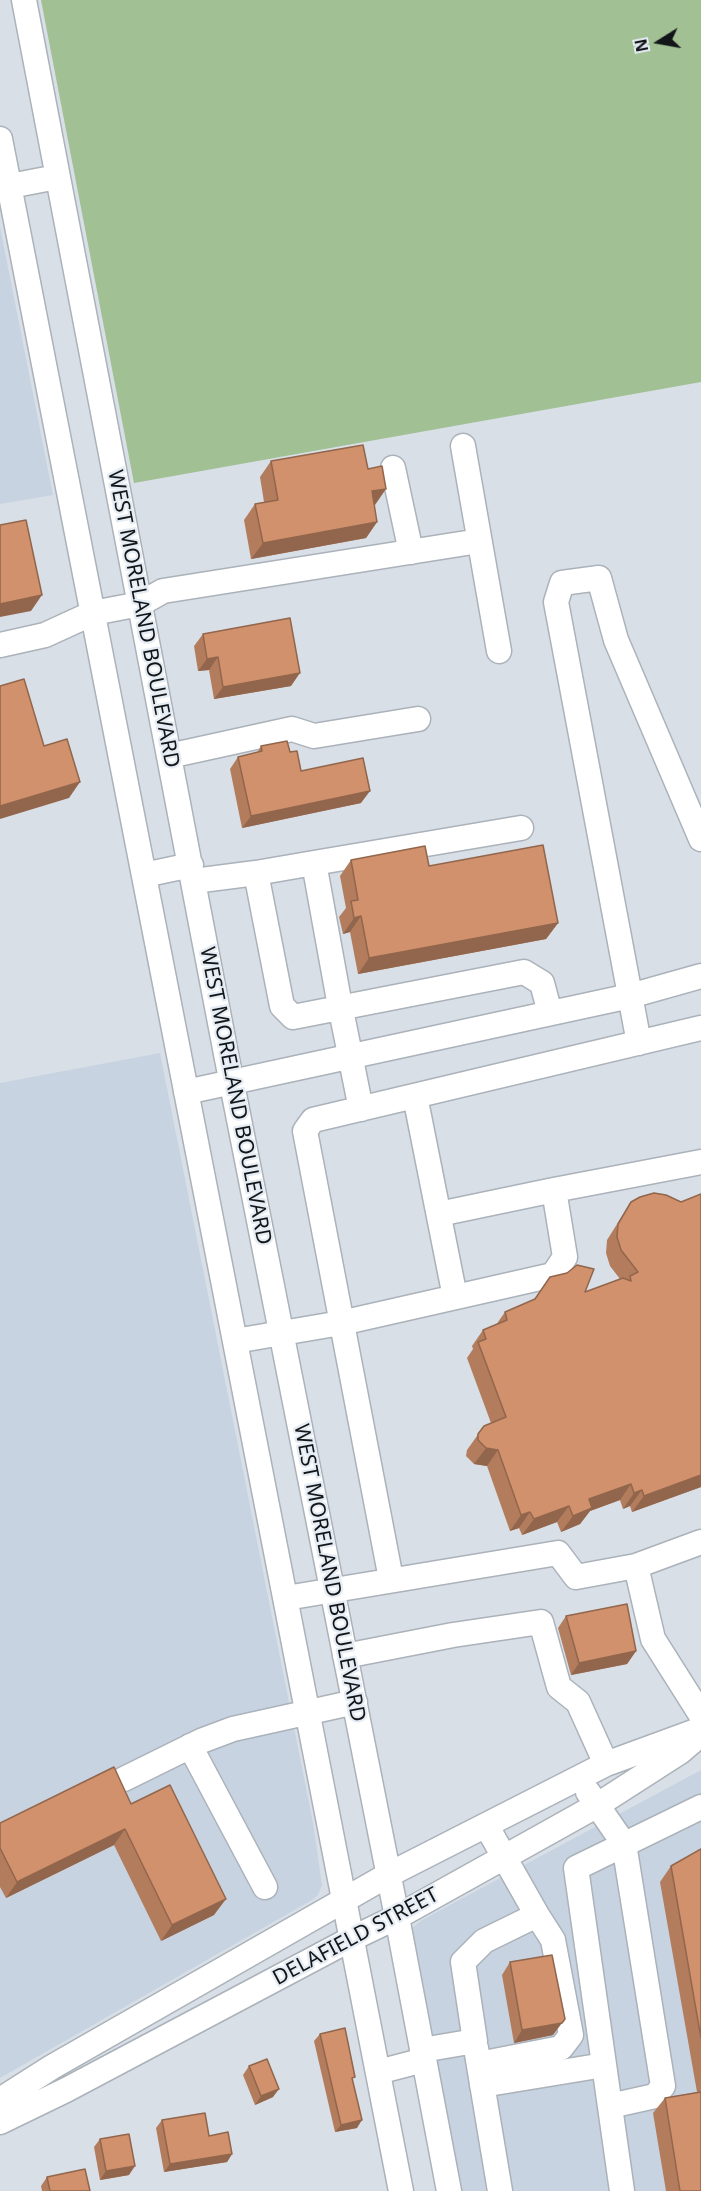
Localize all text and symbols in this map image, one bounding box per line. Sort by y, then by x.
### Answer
north arrow [629,12,689,72]
text: N [629,37,653,54]
street label: WEST MORELAND BOULEVARD [102,468,184,770]
street label: WEST MORELAND BOULEVARD [194,945,276,1247]
street label: WEST MORELAND BOULEVARD [288,1422,370,1724]
street label: DELAFIELD STREET [269,1883,443,1991]

